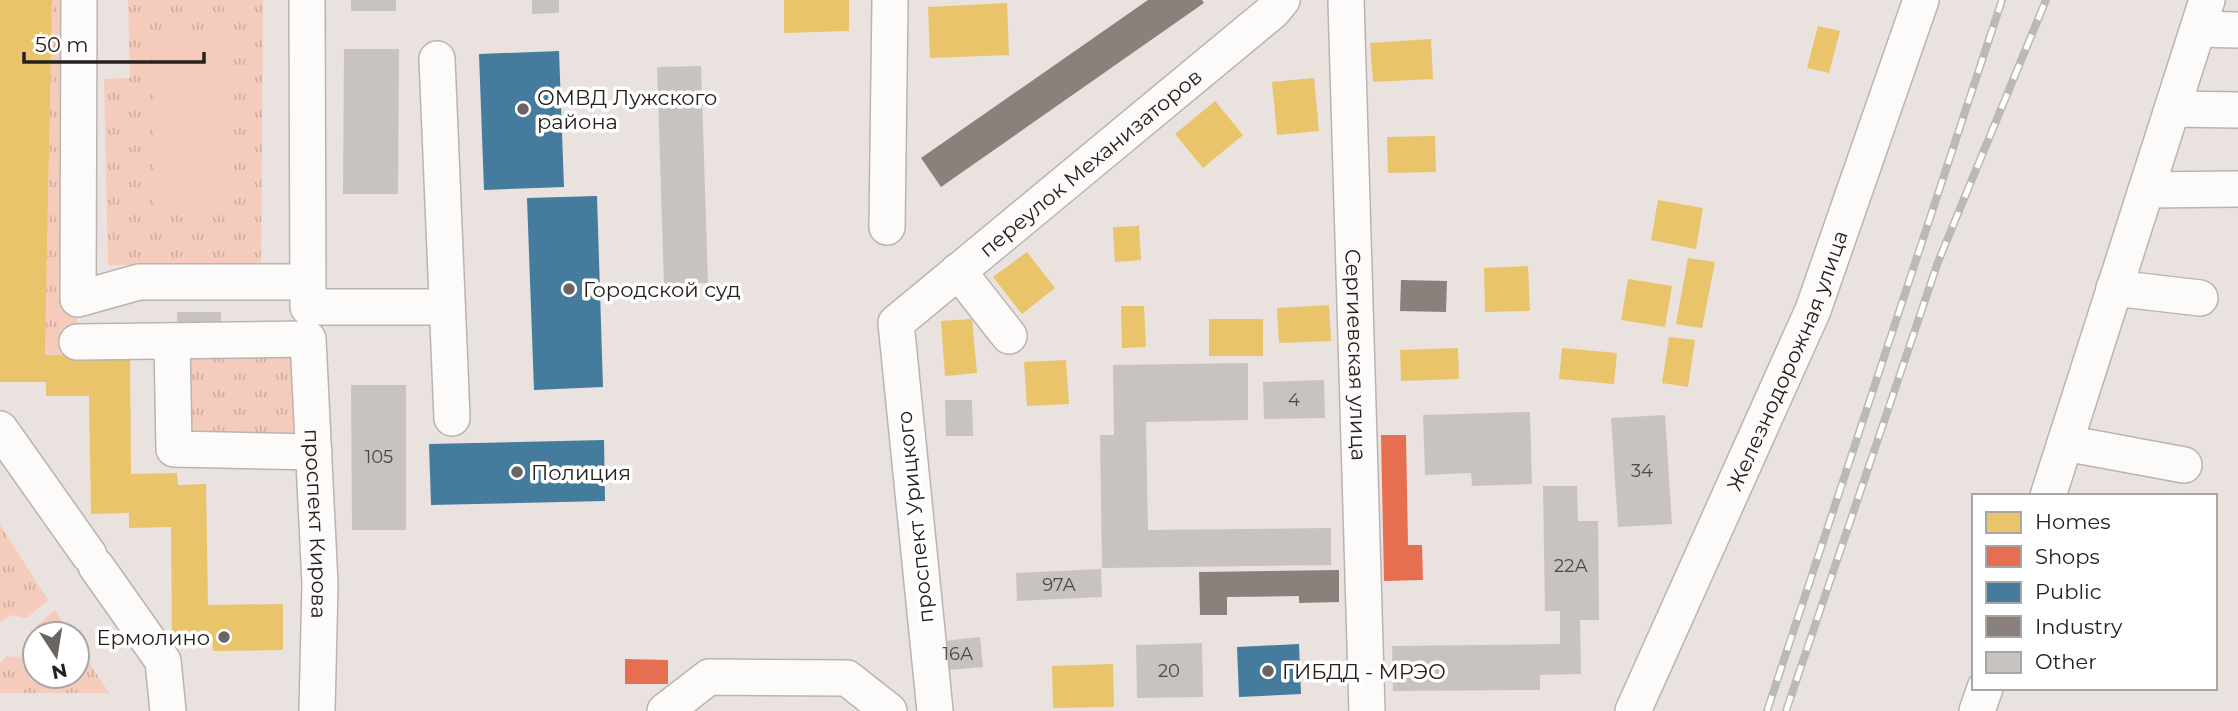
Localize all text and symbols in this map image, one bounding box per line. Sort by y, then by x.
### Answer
scale bar [24,21,205,65]
text: 50 m [35,32,89,57]
street label: переулок Механизаторов [974,63,1207,262]
place label: ОМВД Лужского района [537,85,717,134]
marker: ОМВД Лужского района [515,101,531,117]
street label: Железнодорожная улица [1721,227,1852,495]
street label: Сергиевская улица [1341,248,1372,461]
place label: Городской суд [583,277,741,302]
marker: Городской суд [561,281,577,297]
house number: 4 [1288,389,1300,411]
street label: проспект Урицкого [891,410,939,624]
street label: проспект Кирова [300,428,333,619]
house number: 105 [365,446,393,468]
place label: Полиция [531,460,631,485]
house number: 34 [1631,460,1653,482]
marker: Полиция [509,464,525,480]
legend [1972,494,2217,690]
text: Homes [2035,509,2110,534]
text: Shops [2035,544,2100,569]
house number: 22А [1554,555,1589,577]
house number: 97А [1042,574,1076,596]
text: Public [2035,579,2102,604]
text: Industry [2035,614,2123,639]
north arrow [21,620,91,690]
place label: Ермолино [97,625,210,650]
marker: Ермолино [216,629,232,645]
house number: 16А [943,643,974,665]
text: Other [2035,649,2097,674]
text: N [50,658,69,684]
place label: ГИБДД - МРЭО [1282,659,1446,684]
house number: 20 [1158,660,1180,682]
marker: ГИБДД - МРЭО [1260,663,1276,679]

